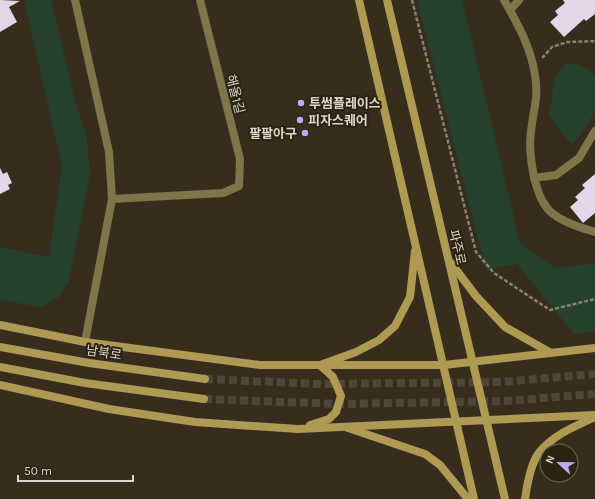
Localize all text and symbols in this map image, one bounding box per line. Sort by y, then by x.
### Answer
street label: 해올1길 [223,73,248,115]
place label: 투썸플레이스 [309,96,381,111]
marker: 투썸플레이스 [296,98,306,108]
place label: 피자스퀘어 [308,113,368,128]
marker: 피자스퀘어 [295,115,305,125]
place label: 팔팔아구 [249,126,297,141]
marker: 팔팔아구 [300,128,310,138]
street label: 파주로 [446,228,469,266]
street label: 남북로 [85,342,123,363]
north arrow [539,443,579,483]
text: N [543,453,558,466]
scale bar [18,457,133,483]
text: 50 m [24,464,52,478]

